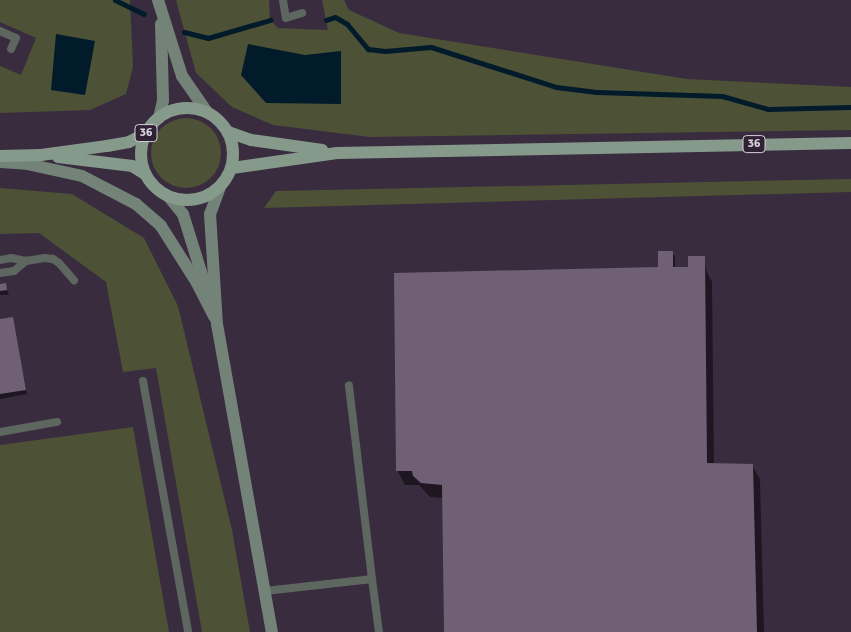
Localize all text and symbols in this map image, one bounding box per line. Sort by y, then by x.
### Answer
road number: 36 [134,124,158,142]
road number: 36 [742,134,766,154]

